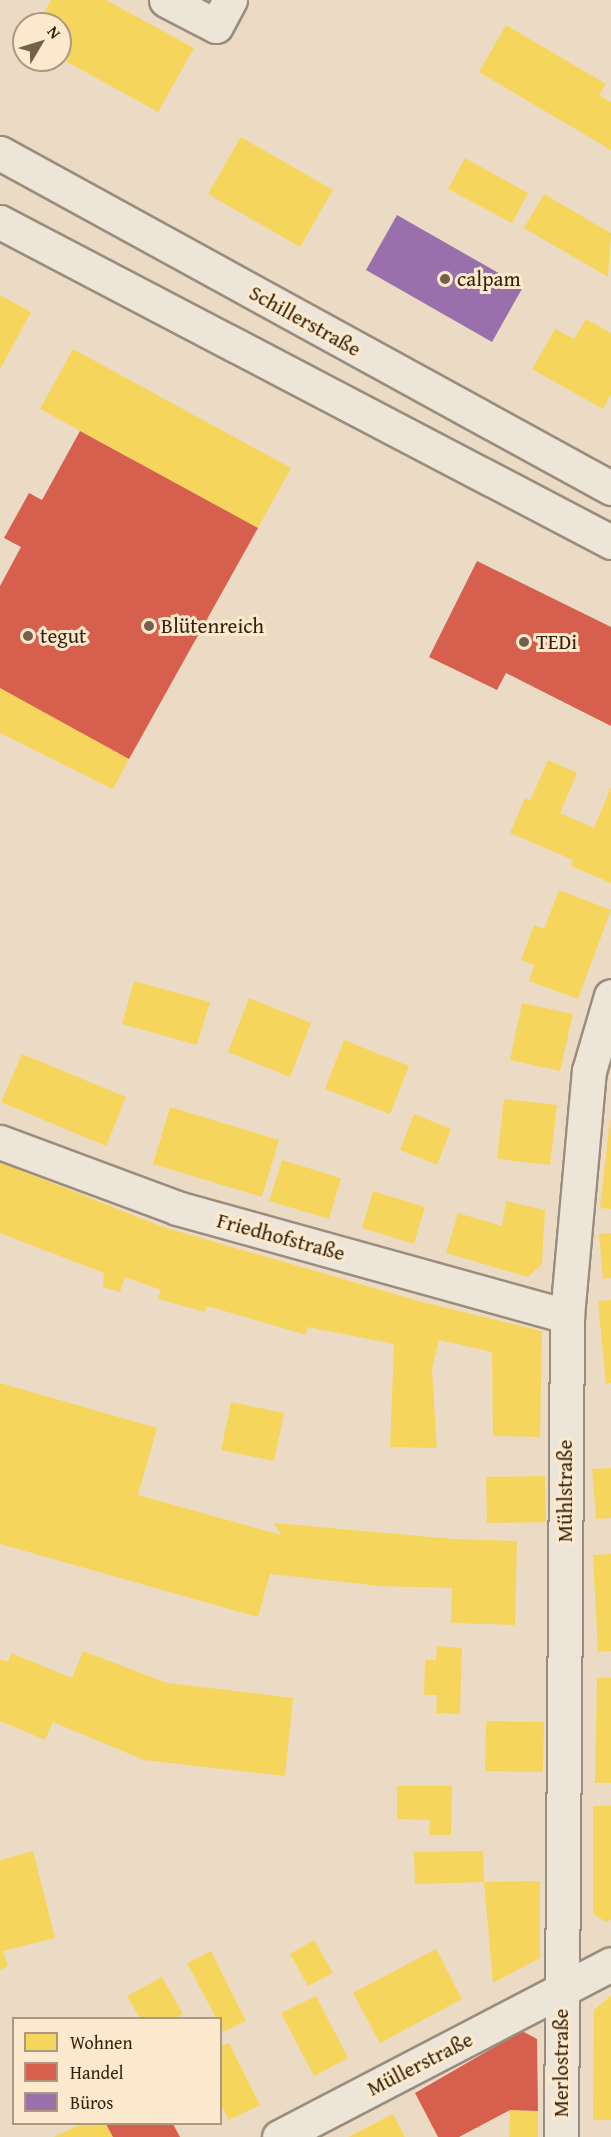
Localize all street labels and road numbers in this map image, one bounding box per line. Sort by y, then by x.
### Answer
street label: Schillerstraße [245,280,365,362]
street label: Friedhofstraße [214,1208,348,1266]
street label: Mühlstraße [552,1440,578,1542]
street label: Merlostraße [548,2009,574,2117]
street label: Müllerstraße [363,2027,477,2101]

